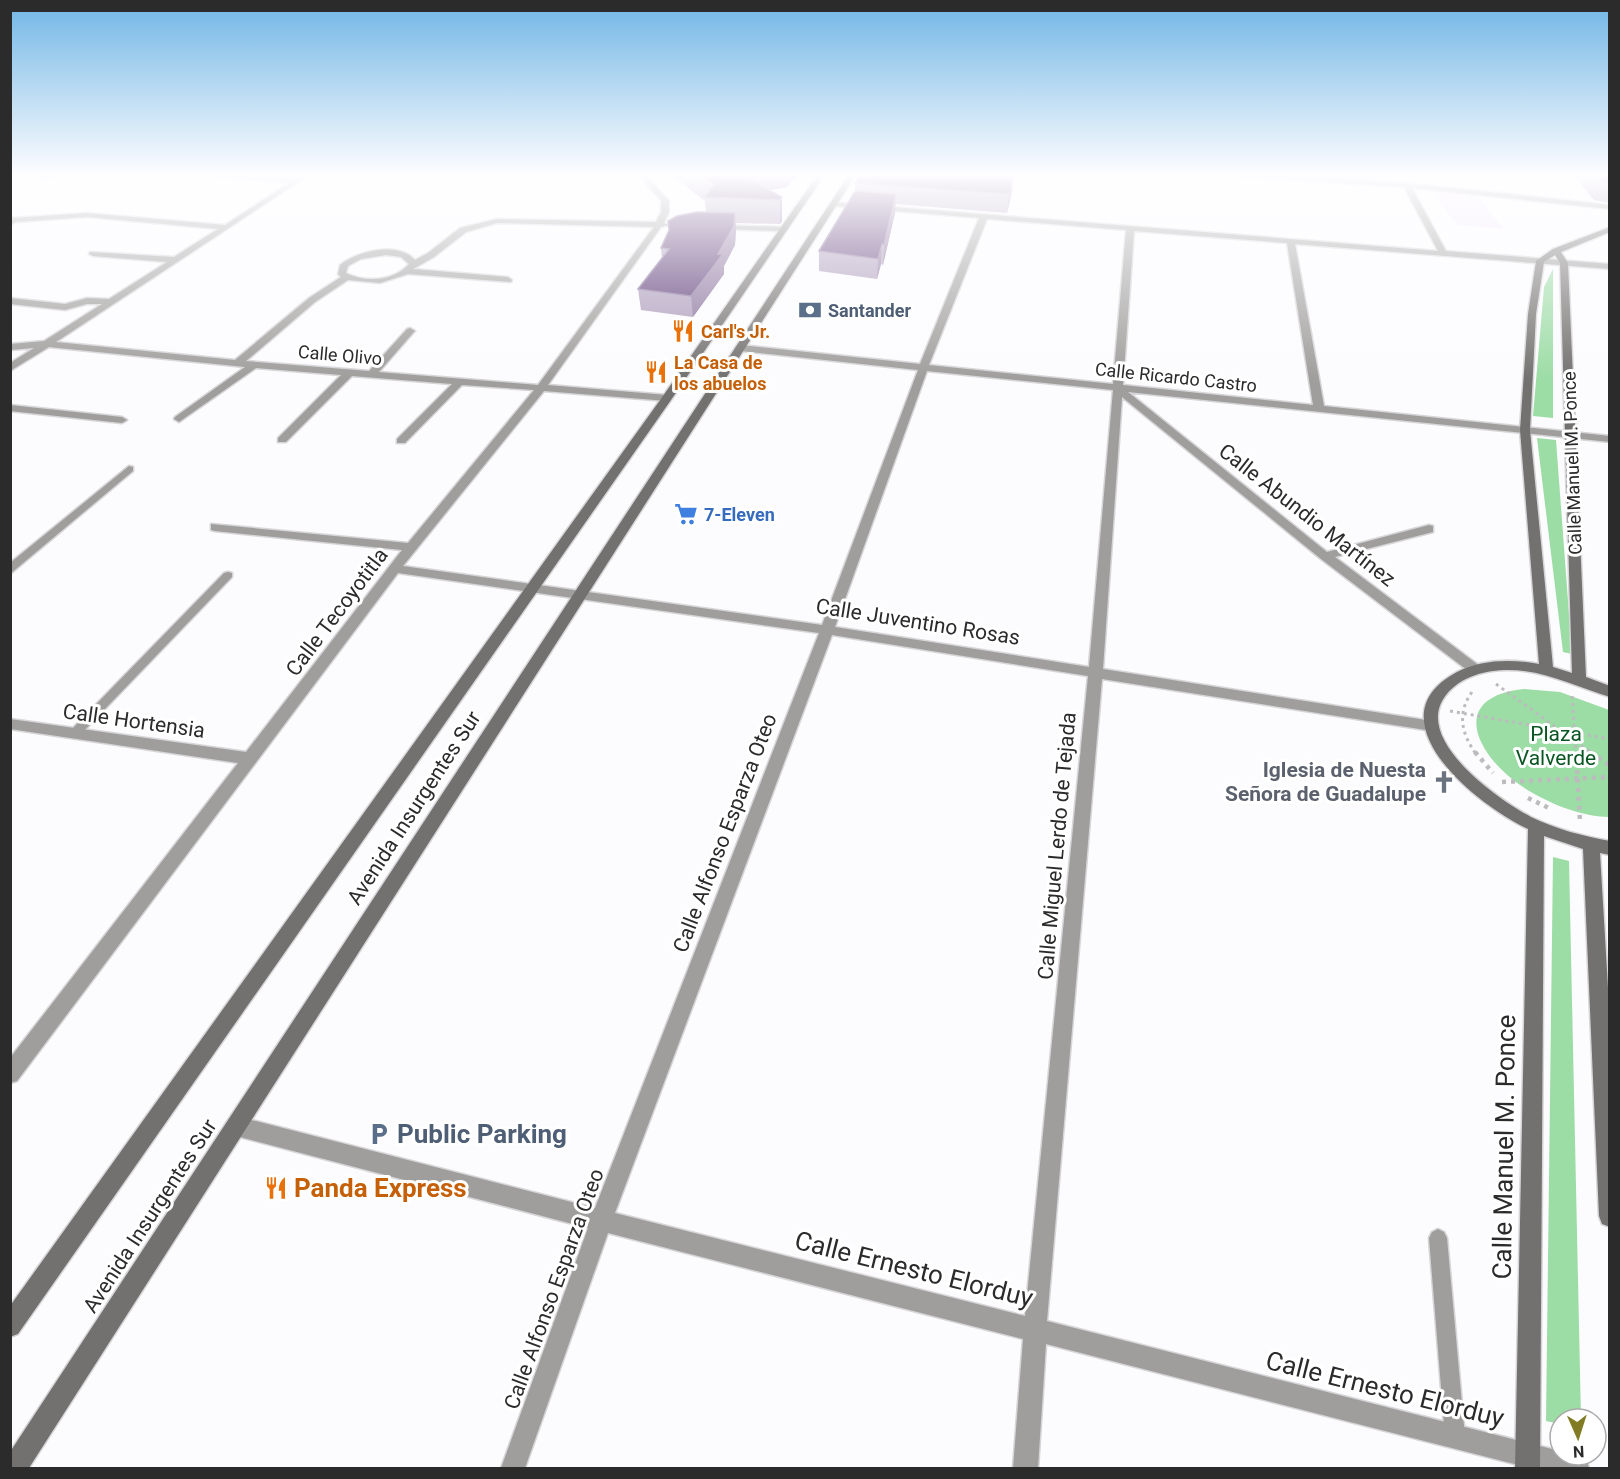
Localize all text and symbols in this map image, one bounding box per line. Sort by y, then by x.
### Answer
bank icon: Santander [797,297,823,323]
place label: Santander [828,300,911,321]
restaurant icon: Carl's Jr. [670,318,696,344]
place label: Carl's Jr. [701,321,770,342]
street label: Calle Olivo [297,341,383,369]
place label: La Casa de los abuelos [674,352,766,394]
street label: Calle Ricardo Castro [1094,358,1258,396]
restaurant icon: La Casa de los abuelos [643,359,669,385]
street label: Calle Manuel M. Ponce [1558,371,1586,555]
street label: Calle Abundio Martínez [1214,439,1400,591]
supermarket icon: 7-Eleven [673,501,699,527]
place label: 7-Eleven [704,504,775,525]
street label: Calle Tecoyotitla [281,543,393,681]
street label: Calle Juventino Rosas [814,594,1022,650]
street label: Calle Hortensia [61,699,207,743]
street label: Avenida Insurgentes Sur [342,707,486,909]
street label: Calle Alfonso Esparza Oteo [668,710,782,956]
street label: Calle Miguel Lerdo de Tejada [1033,711,1081,981]
park label: Plaza Valverde [1516,722,1596,770]
place label: Iglesia de Nuesta Señora de Guadalupe [1225,758,1426,806]
church icon: Iglesia de Nuesta Señora de Guadalupe [1431,769,1457,795]
street label: Calle Manuel M. Ponce [1487,1014,1521,1280]
street label: Avenida Insurgentes Sur [78,1115,222,1317]
place label: Public Parking [397,1119,567,1149]
parking icon: Public Parking [366,1121,392,1147]
street label: Calle Alfonso Esparza Oteo [499,1166,609,1412]
place label: Panda Express [294,1173,467,1203]
restaurant icon: Panda Express [263,1175,289,1201]
street label: Calle Ernesto Elorduy [792,1225,1036,1313]
street label: Calle Ernesto Elorduy [1263,1345,1507,1433]
north arrow [1548,1407,1608,1467]
text: N [1573,1442,1585,1461]

